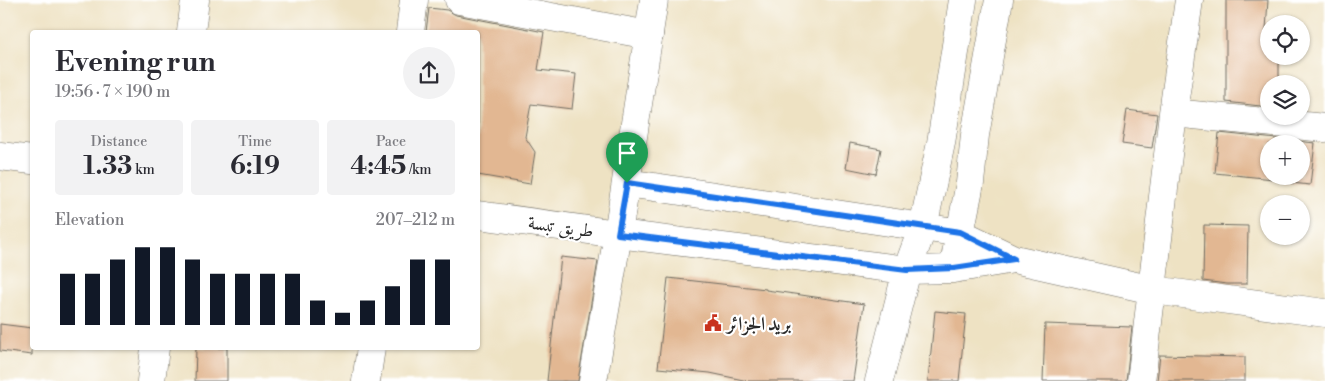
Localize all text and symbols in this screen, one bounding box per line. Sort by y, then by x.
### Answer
map controls [1260,15,1310,245]
button: locate [1260,15,1310,65]
text: Evening run [55,45,216,80]
button: share [403,47,455,99]
button: layers [1260,75,1310,125]
text: 19:56 · 7 × 190 m [55,82,170,102]
pin [606,132,648,183]
text: Distance [91,133,147,151]
text: Time [238,133,272,151]
text: Pace [376,133,406,151]
button: + [1260,135,1310,185]
icon: arrive [613,139,641,167]
text: 1.33 [83,151,132,182]
text: 6:19 [230,151,280,182]
text: 4:45 [351,151,406,182]
text: km [132,161,155,179]
text: /km [406,161,431,179]
button: − [1260,195,1310,245]
text: Elevation [55,210,124,230]
text: 207–212 m [376,210,455,230]
street label: طريق تبسة [526,211,595,243]
place label: بريد الجزائر [725,312,792,336]
public building icon: بريد الجزائر [703,313,723,333]

